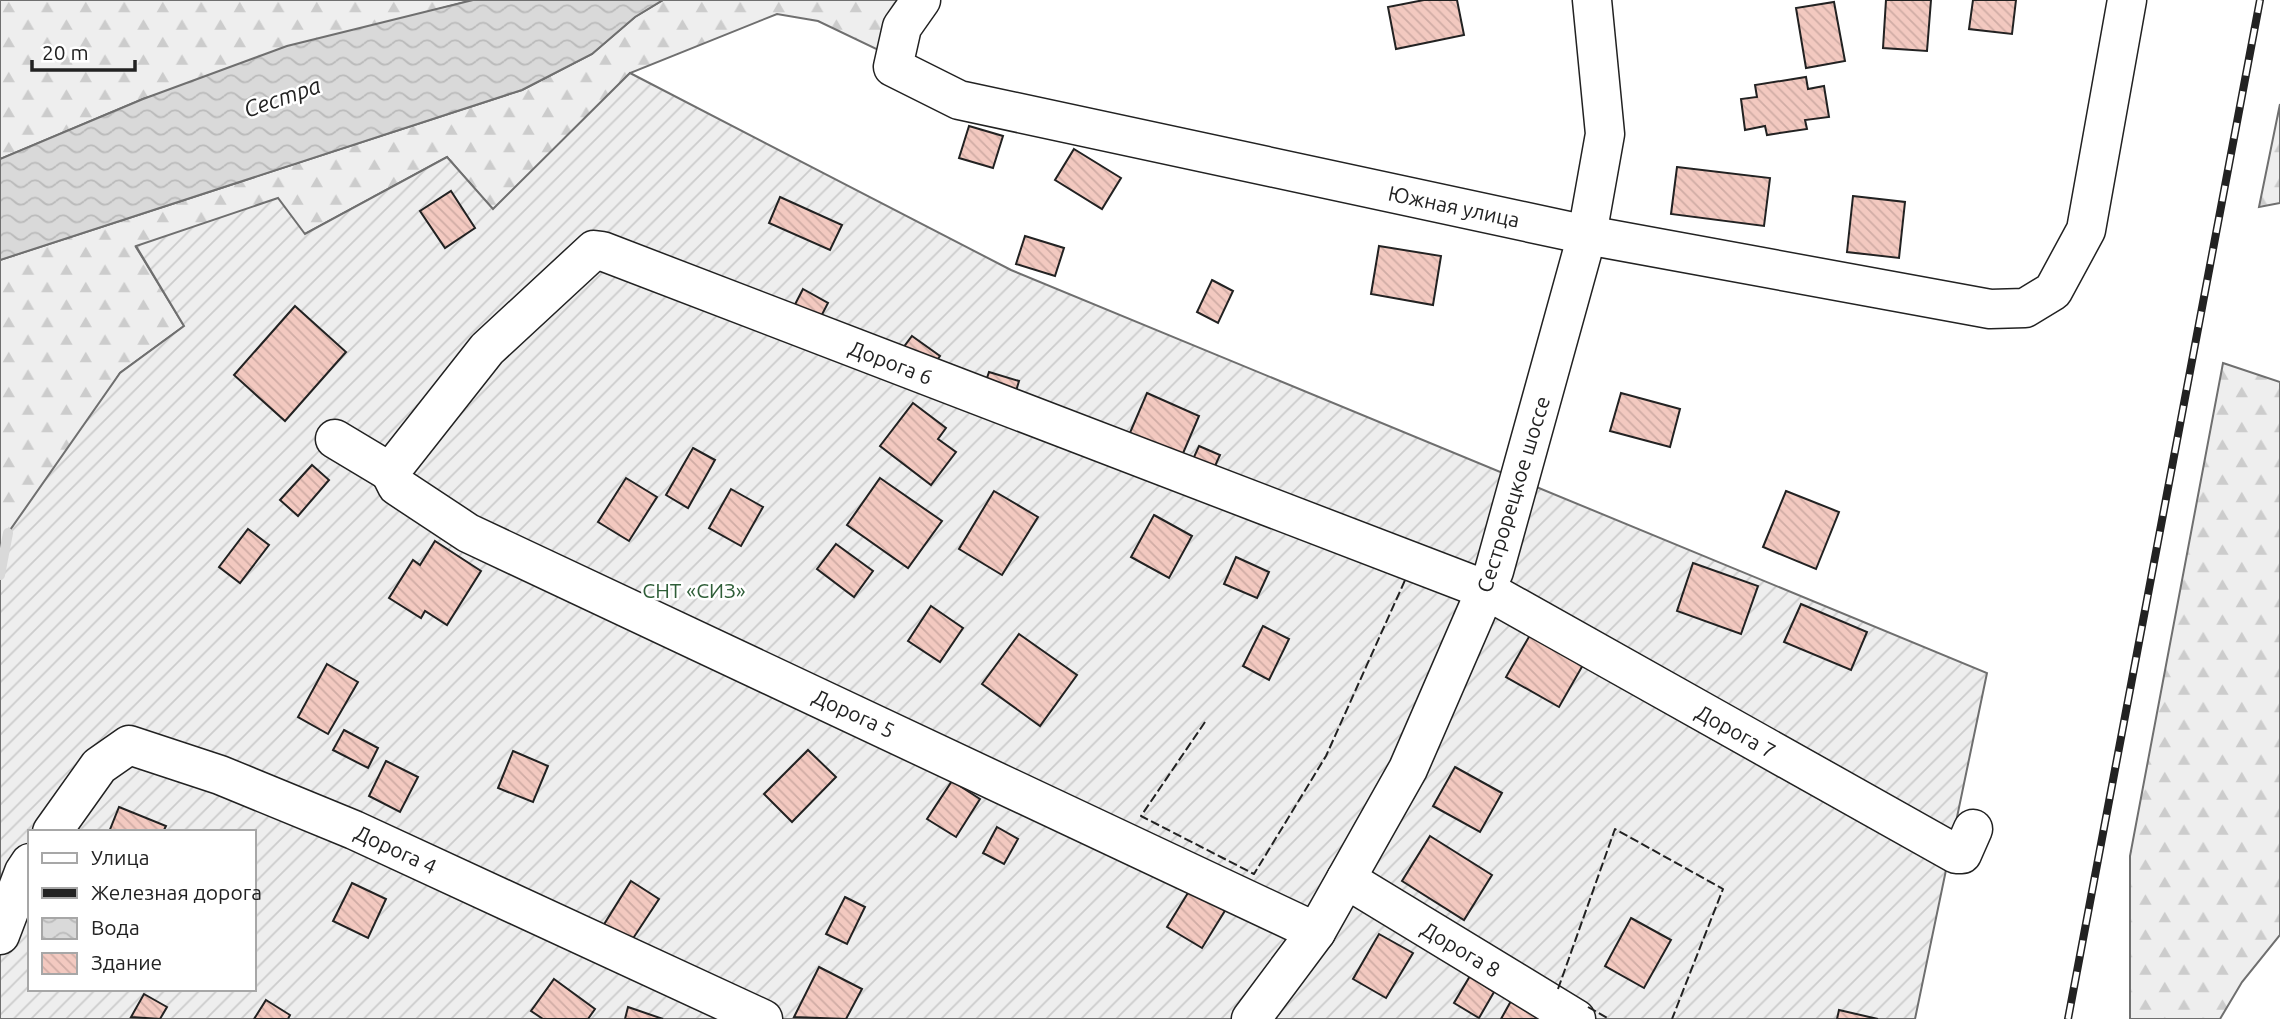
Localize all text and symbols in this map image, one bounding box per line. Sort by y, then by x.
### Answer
scale bar [32,28,135,72]
text: 20 m [42,40,89,64]
water label: Сестра [240,72,324,122]
street label: Южная улица [1386,180,1522,232]
street label: Дорога 6 [846,335,936,389]
street label: Сестрорецкое шоссе [1472,393,1554,595]
park label: СНТ «СИЗ» [642,578,746,602]
street label: Дорога 5 [809,684,899,742]
street label: Дорога 7 [1692,699,1780,763]
street label: Дорога 4 [351,820,441,878]
legend [28,830,256,991]
text: Улица [91,845,149,869]
text: Железная дорога [91,880,262,904]
text: Вода [91,915,140,939]
street label: Дорога 8 [1417,916,1505,982]
text: Здание [91,950,162,974]

